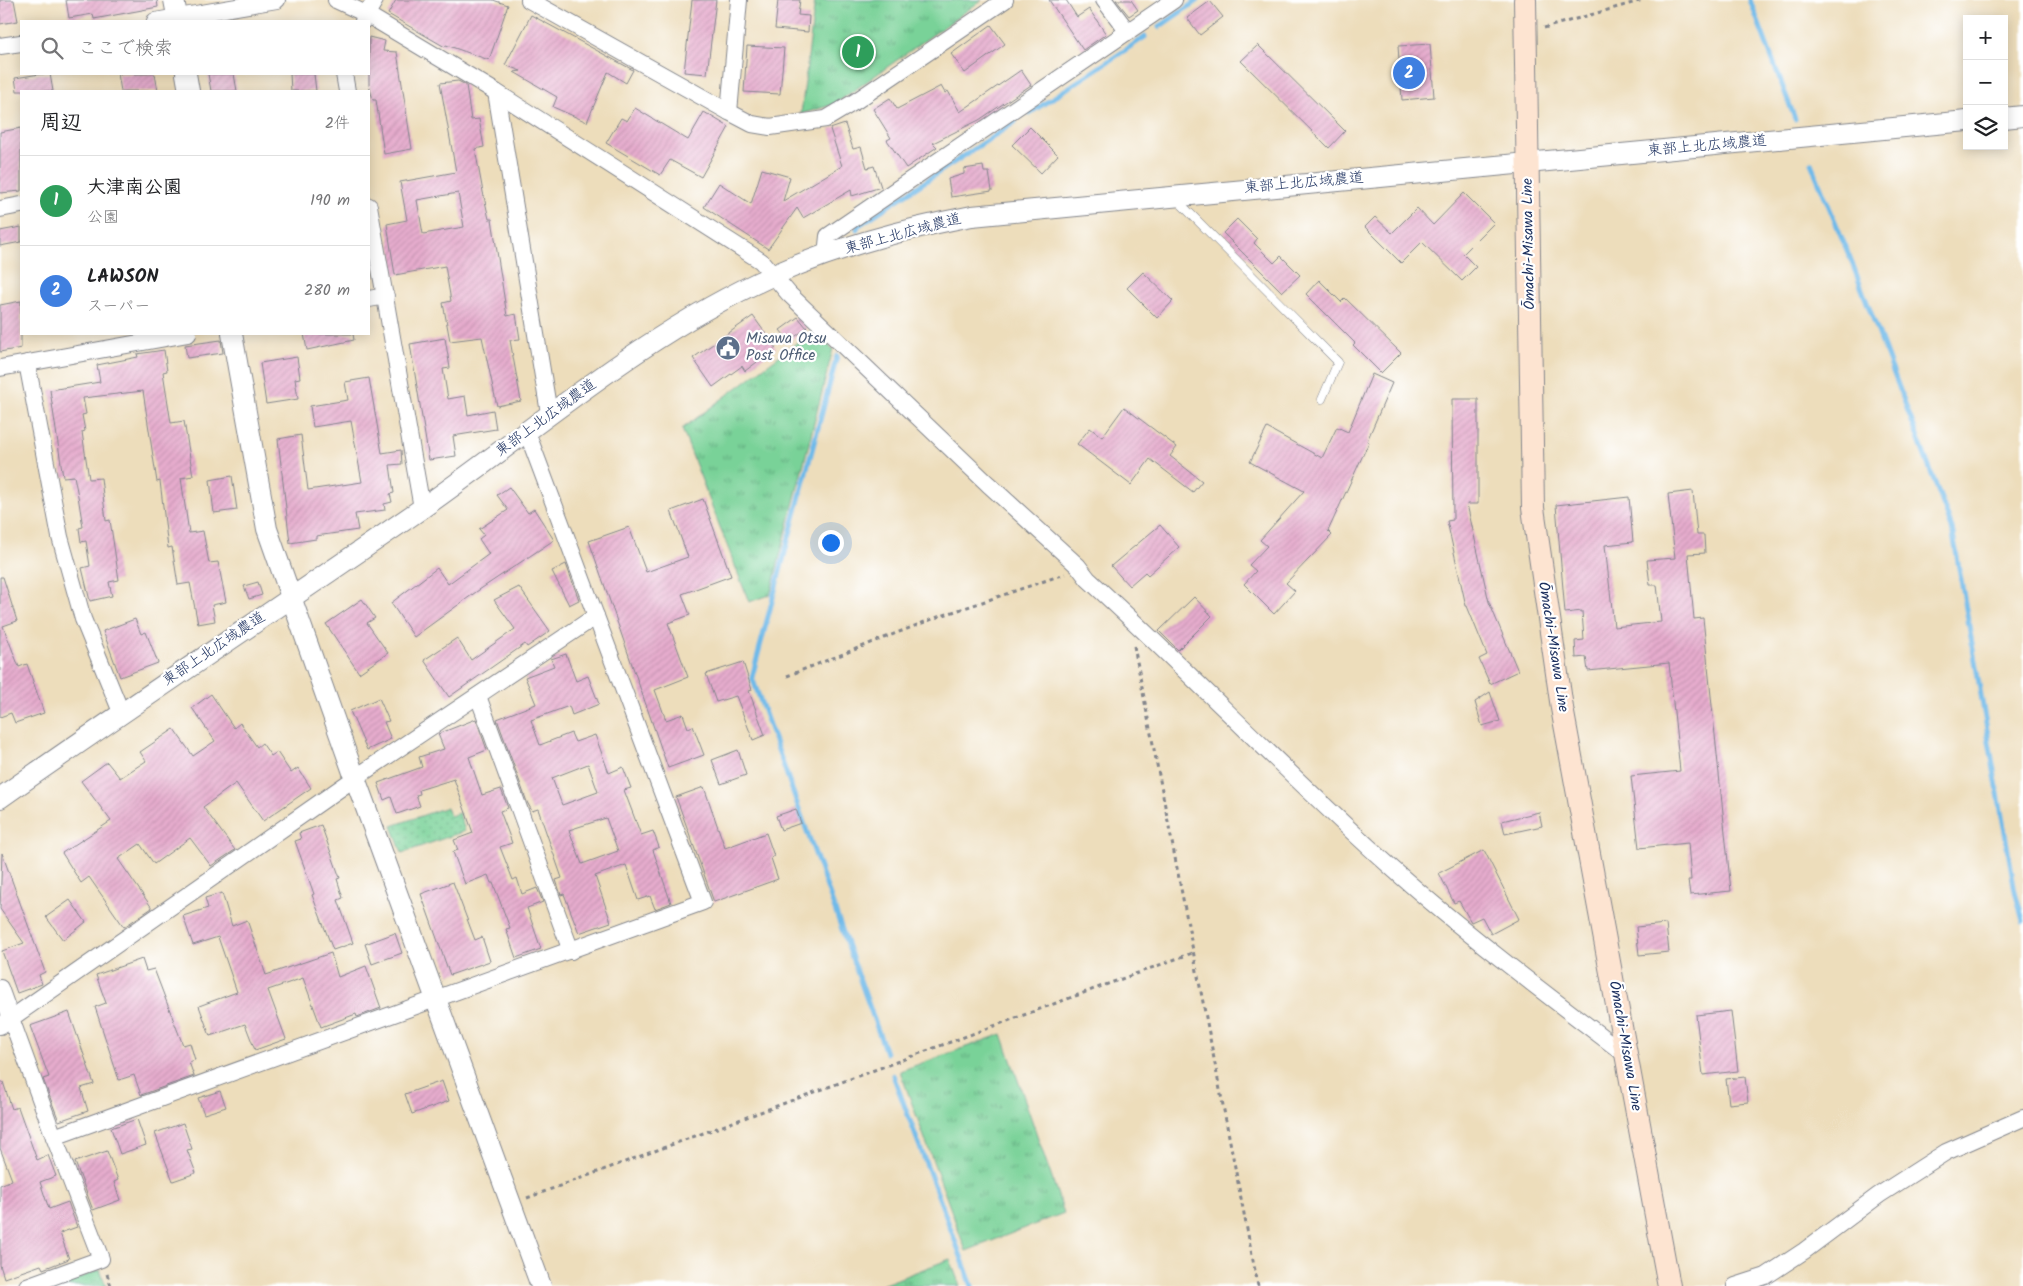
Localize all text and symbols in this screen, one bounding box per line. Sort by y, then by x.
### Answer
map controls [1963,15,2008,150]
button: + [1963,15,2008,60]
search box [20,20,370,75]
pin: 1 [842,33,874,71]
icon: search [38,34,66,62]
text: ここで検索 [78,34,173,64]
pin: 2 [1393,54,1425,92]
button: − [1963,60,2008,105]
button: layers [1963,105,2008,150]
text: 周辺 [40,107,82,140]
text: 2件 [325,111,350,136]
street label: 東部上北広域農道 [1646,129,1768,163]
street label: 東部上北広域農道 [1243,166,1365,200]
text: 大津南公園 [87,173,182,203]
street label: Ōmachi-Misawa Line [1516,178,1542,310]
text: 1 [54,188,58,213]
text: 190 m [310,188,350,213]
text: 公園 [87,205,119,230]
street label: 東部上北広域農道 [842,207,964,261]
text: LAWSON [87,262,159,292]
text: 2 [51,278,61,303]
text: 280 m [304,278,350,303]
text: スーパー [87,294,150,319]
place label: Misawa Otsu Post Office [746,327,827,368]
public building icon: Misawa Otsu Post Office [715,335,741,361]
street label: 東部上北広域農道 [490,373,602,463]
your location [818,530,844,556]
street label: Ōmachi-Misawa Line [1531,580,1575,714]
street label: 東部上北広域農道 [158,605,270,693]
street label: Ōmachi-Misawa Line [1602,979,1648,1113]

